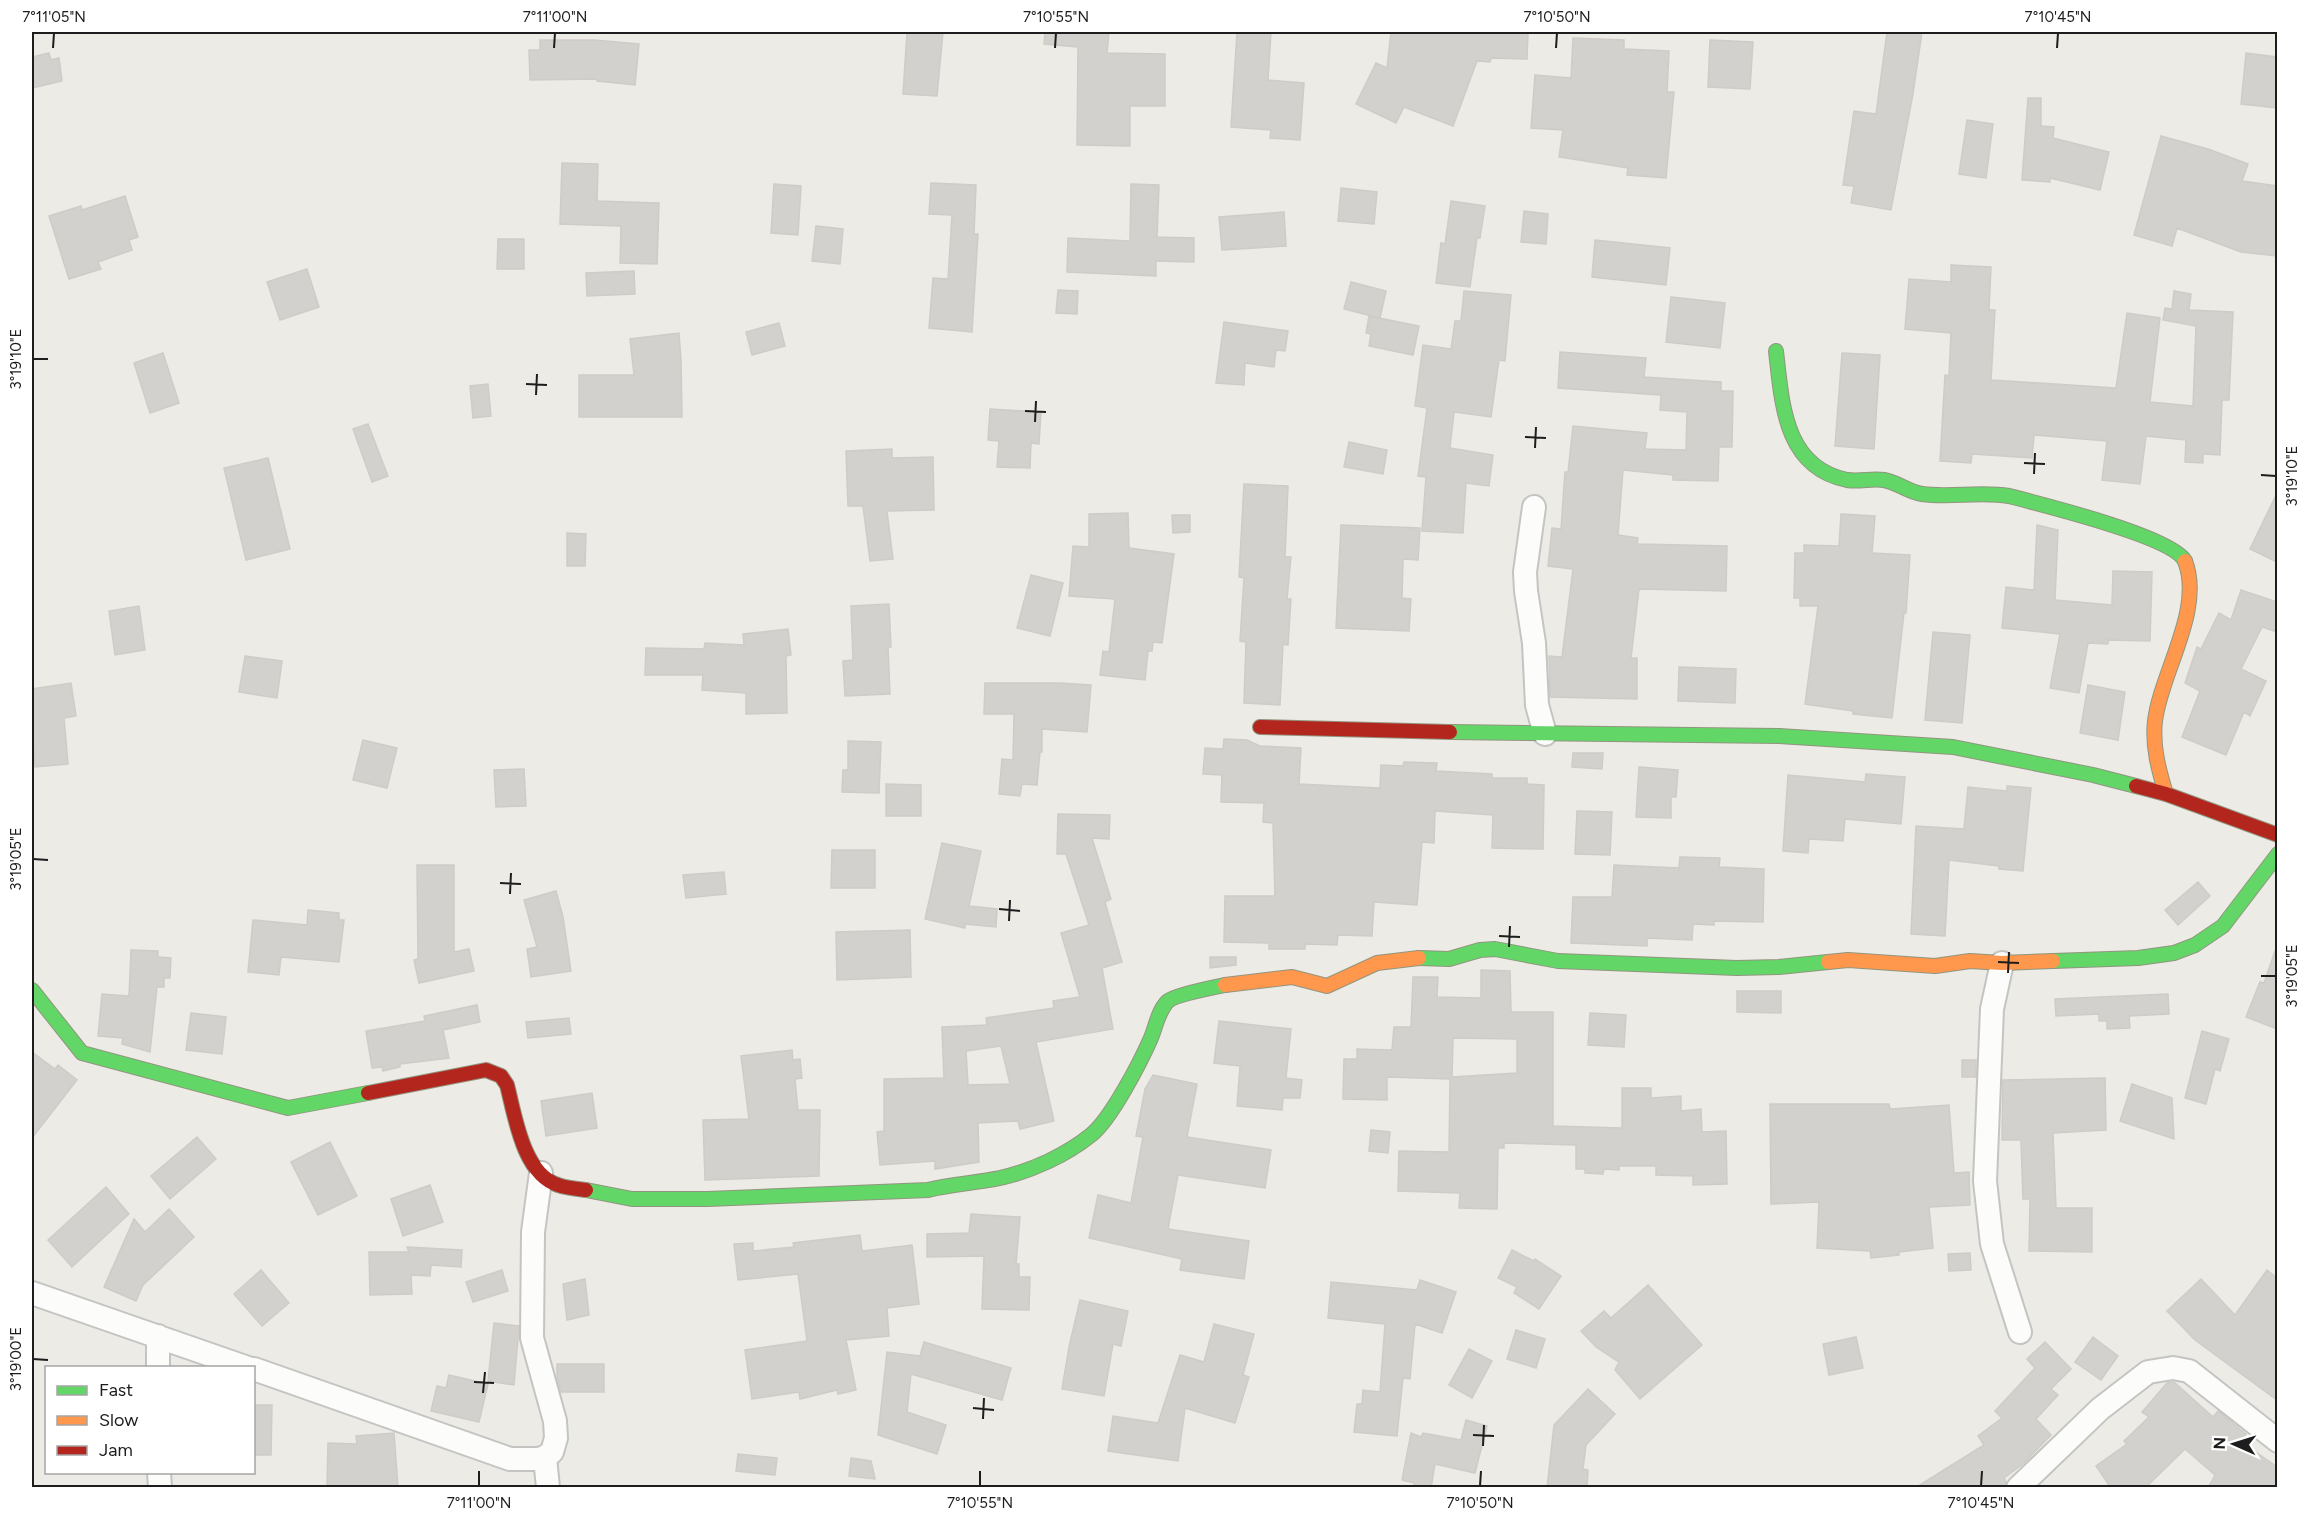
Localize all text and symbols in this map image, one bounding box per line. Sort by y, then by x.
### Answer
text: 7°11'05"N [22,8,86,26]
text: 7°11'00"N [523,8,587,26]
text: 7°10'55"N [1023,8,1089,26]
text: 7°10'50"N [1523,8,1591,26]
text: 7°10'45"N [2025,8,2091,26]
text: 3°19'10"E [7,329,25,389]
text: 3°19'10"E [2283,446,2301,506]
text: 3°19'05"E [7,827,25,891]
text: 3°19'05"E [2283,944,2301,1008]
text: 3°19'00"E [7,1327,25,1391]
legend [45,1366,255,1474]
text: Fast [99,1379,133,1401]
text: Slow [99,1409,138,1431]
north arrow [2204,1414,2264,1474]
text: N [2210,1437,2229,1450]
text: Jam [99,1439,133,1461]
text: 7°11'00"N [447,1494,511,1512]
text: 7°10'55"N [947,1494,1013,1512]
text: 7°10'50"N [1446,1494,1514,1512]
text: 7°10'45"N [1948,1494,2014,1512]

